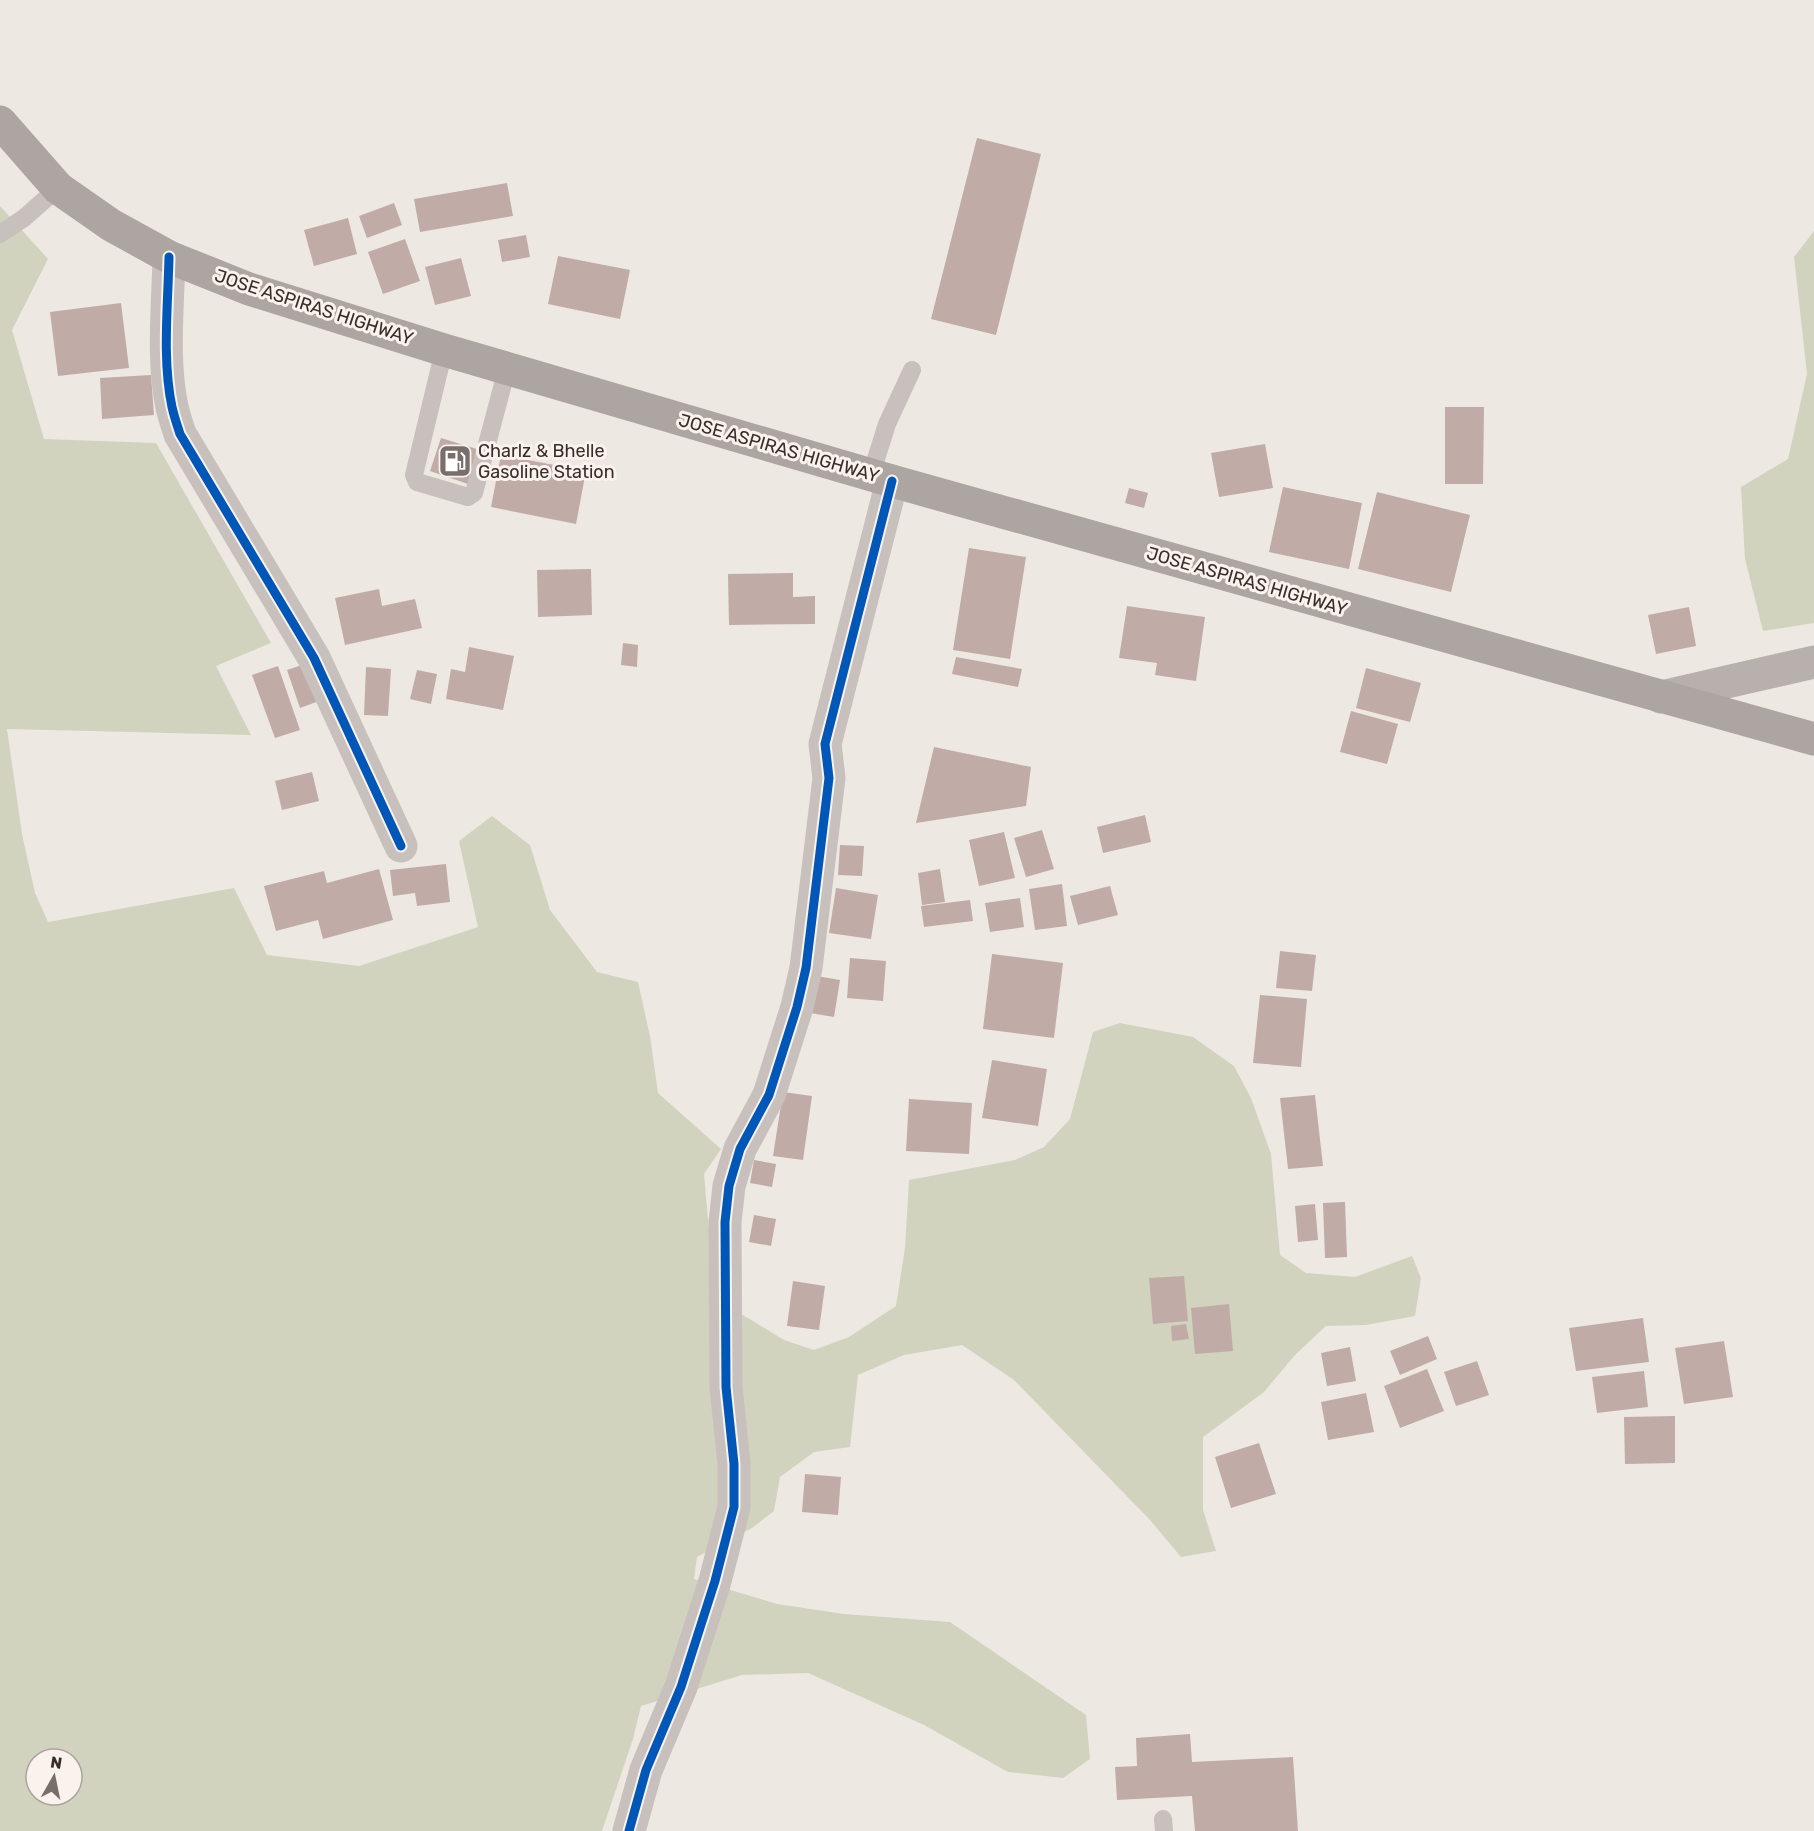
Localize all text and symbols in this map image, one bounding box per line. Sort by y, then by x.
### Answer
street label: JOSE ASPIRAS HIGHWAY [212,264,416,350]
street label: JOSE ASPIRAS HIGHWAY [676,409,882,487]
place label: Charlz & Bhelle Gasoline Station [478,440,615,483]
fuel station icon: Charlz & Bhelle Gasoline Station [437,443,473,479]
street label: JOSE ASPIRAS HIGHWAY [1144,542,1350,620]
north arrow [24,1747,84,1807]
text: N [49,1752,63,1773]

